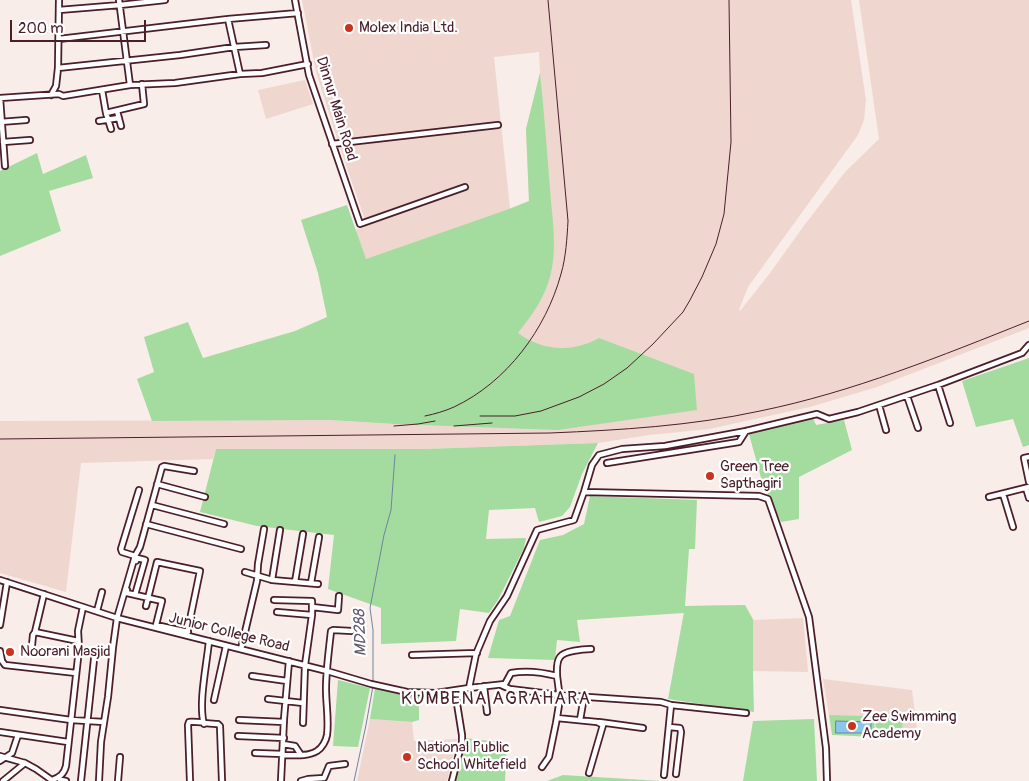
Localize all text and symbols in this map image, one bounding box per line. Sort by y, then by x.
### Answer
scale bar [12,10,149,42]
text: 200 m [18,19,63,38]
place label: Molex India Ltd. [359,19,458,37]
marker: Molex India Ltd. [343,22,355,34]
street label: Dinnur Main Road [312,55,360,163]
place label: Green Tree Sapthagiri [720,458,789,493]
marker: Green Tree Sapthagiri [704,470,716,482]
street label: Junior College Road [167,609,291,657]
water label: MD288 [351,609,371,657]
place label: Noorani Masjid [20,643,110,661]
marker: Noorani Masjid [4,646,16,658]
district label: KUMBENA AGRAHARA [399,688,593,710]
place label: Zee Swimming Academy [862,708,957,743]
marker: Zee Swimming Academy [846,720,858,732]
place label: National Public School Whitefield [417,739,527,774]
marker: National Public School Whitefield [401,751,413,763]

